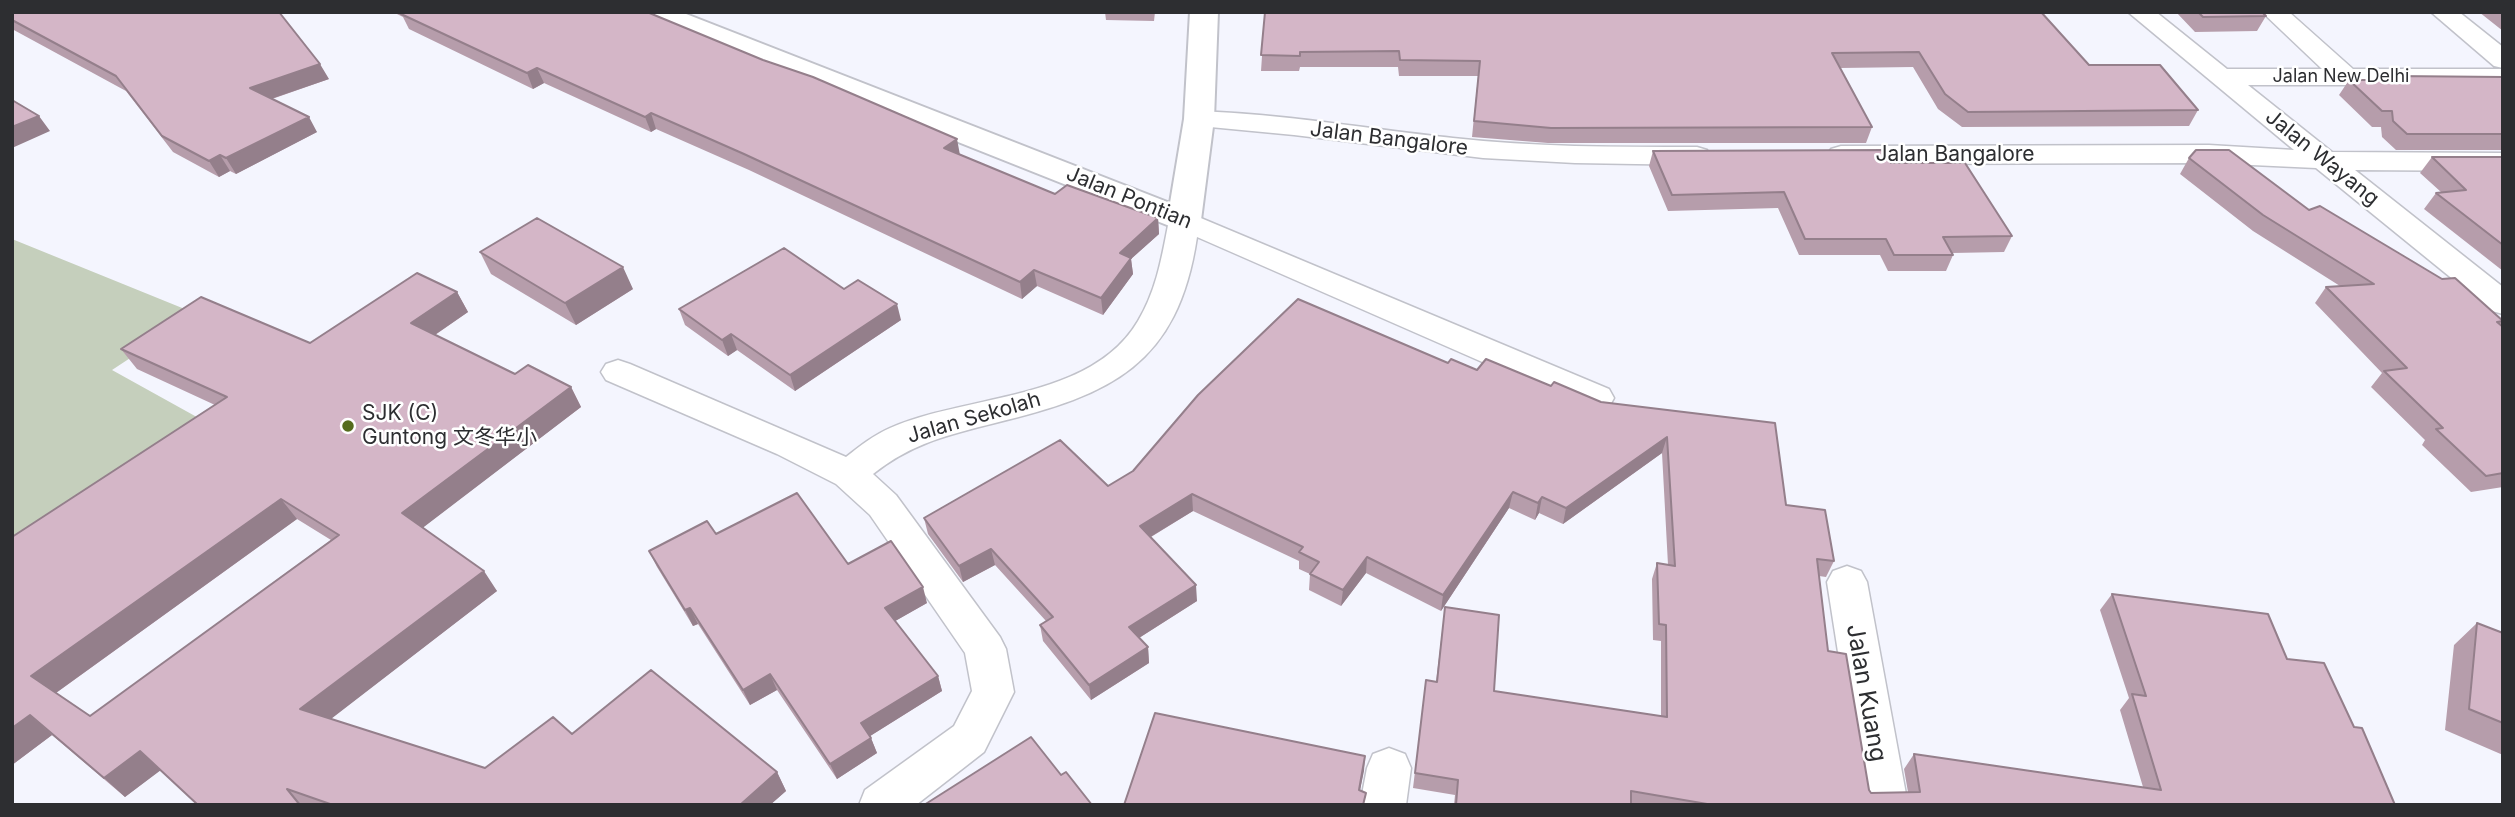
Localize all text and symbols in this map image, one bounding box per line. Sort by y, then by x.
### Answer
street label: Jalan New Delhi [2273,66,2409,88]
street label: Jalan Wayang [2260,105,2384,211]
street label: Jalan Bangalore [1309,117,1469,161]
street label: Jalan Bangalore [1875,142,2035,168]
street label: Jalan Pontian [1062,161,1196,235]
street label: Jalan Sekolah [904,387,1044,449]
place label: SJK (C) Guntong 文冬华小 [362,401,537,451]
marker: SJK (C) Guntong 文冬华小 [340,418,356,434]
street label: Jalan Kuang [1840,622,1892,764]

